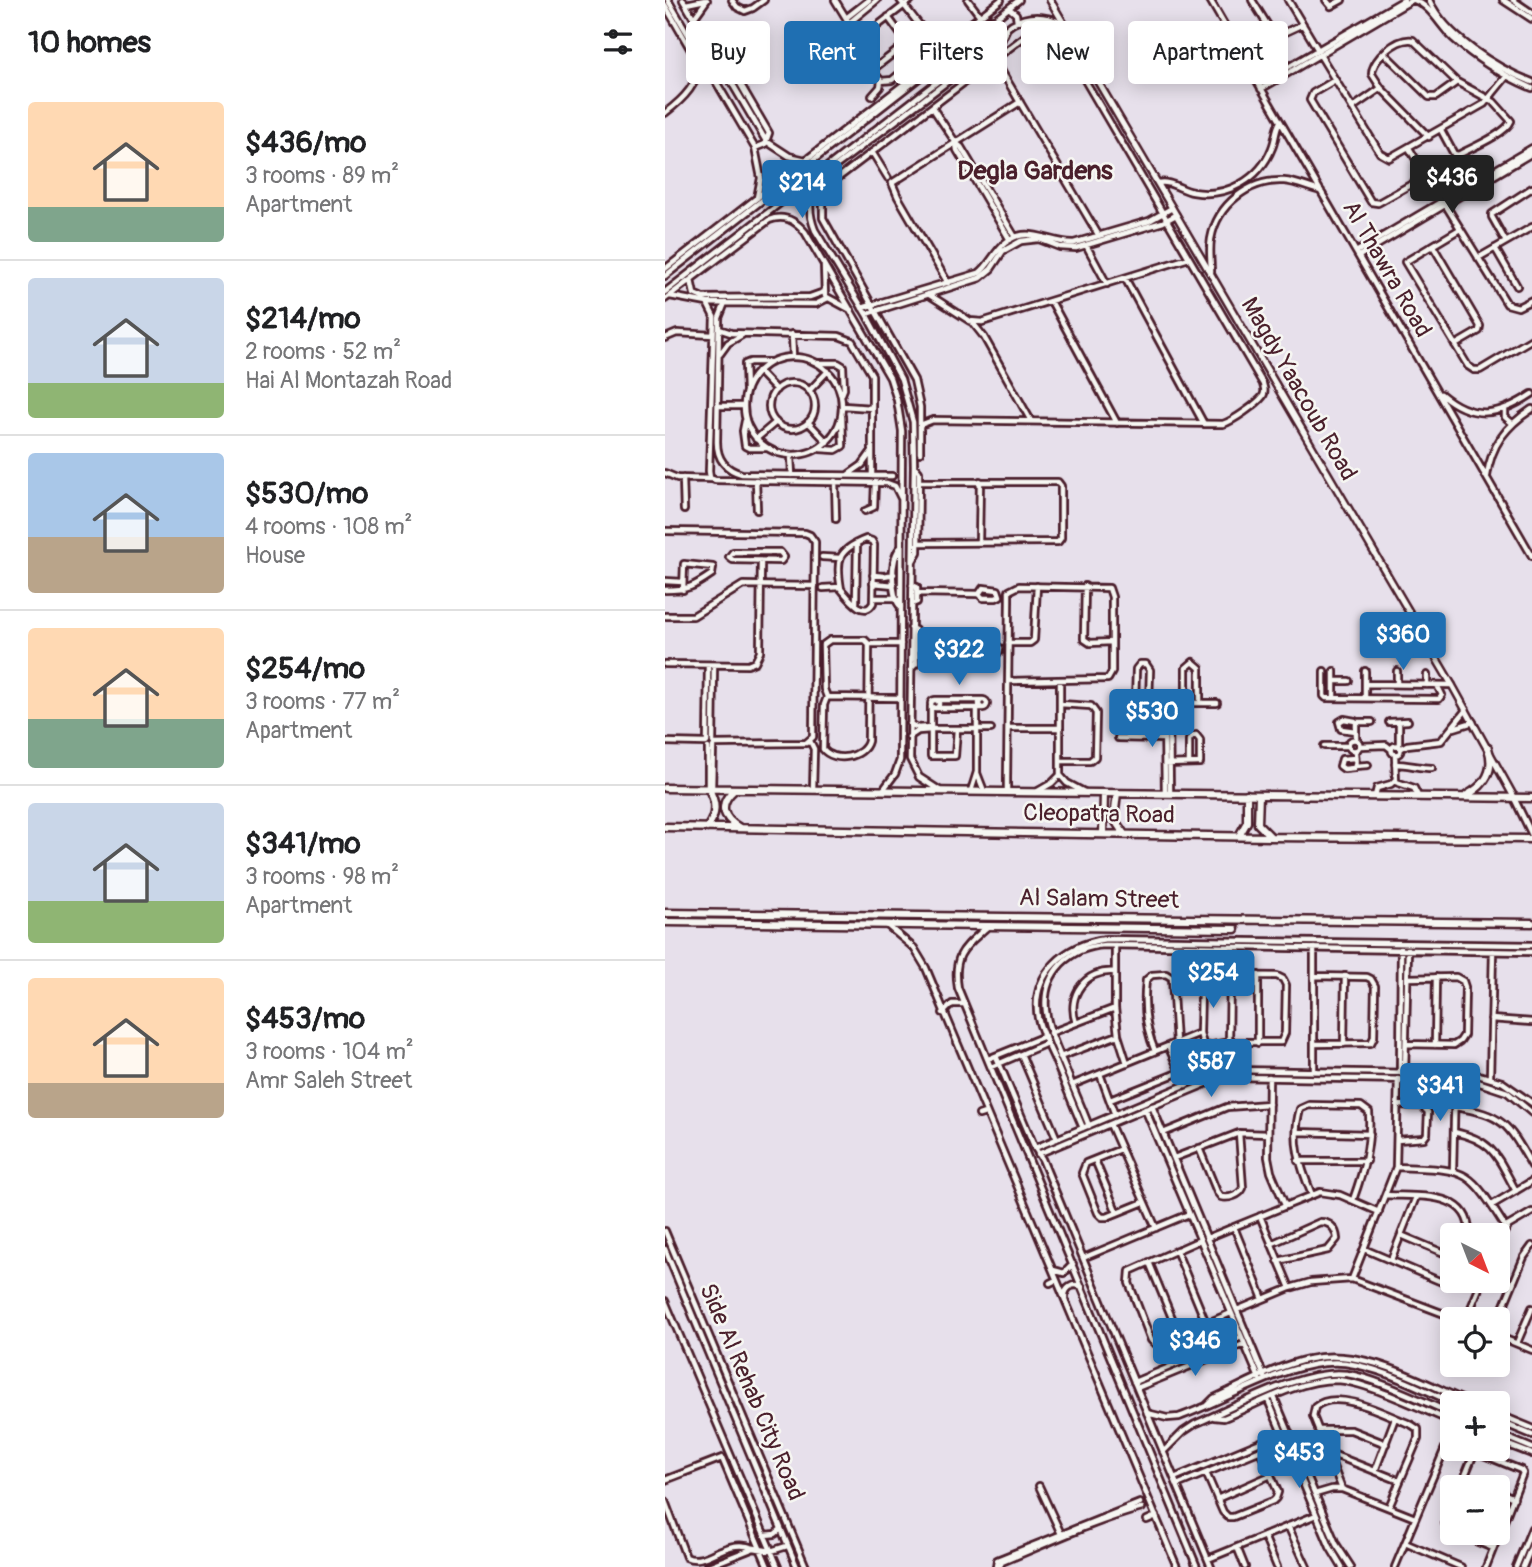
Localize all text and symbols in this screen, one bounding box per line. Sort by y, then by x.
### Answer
chip: Buy [686,21,770,84]
chip: Rent [784,21,880,84]
chip: Filters [894,21,1007,84]
chip: New [1021,21,1114,84]
chip: Apartment [1128,21,1288,84]
icon: filters [599,23,637,61]
text: 10 homes [28,24,151,61]
text: $436/mo [245,124,366,161]
icon: home [84,130,168,214]
district label: Degla Gardens [957,155,1113,187]
pin: $436 [1411,156,1493,215]
pin: $214 [761,160,843,220]
text: 3 rooms · 89 m² [245,161,399,190]
text: $436 [1426,163,1478,192]
text: $214 [778,168,826,197]
text: Apartment [245,190,352,219]
street label: Al Thawra Road [1336,195,1438,343]
street label: Magdy Yaacoub Road [1235,292,1363,486]
text: $214/mo [245,300,361,337]
icon: home [84,306,168,390]
text: 2 rooms · 52 m² [245,337,401,366]
text: Hai Al Montazah Road [245,366,452,395]
text: $530/mo [245,475,368,512]
icon: home [84,481,168,565]
text: 4 rooms · 108 m² [245,512,412,541]
text: House [245,541,305,570]
pin: $360 [1362,612,1444,672]
text: $360 [1376,620,1430,649]
pin: $322 [918,628,1000,687]
text: $322 [933,635,985,664]
text: $254/mo [245,650,365,687]
icon: home [84,656,168,740]
text: 3 rooms · 77 m² [245,687,400,716]
pin: $530 [1111,690,1193,749]
text: $530 [1125,697,1179,726]
text: Apartment [245,716,352,745]
street label: Cleopatra Road [1023,798,1175,830]
text: $341/mo [245,825,361,862]
icon: home [84,831,168,915]
text: 3 rooms · 98 m² [245,862,399,891]
street label: Al Salam Street [1019,883,1180,915]
text: Apartment [245,891,352,920]
pin: $254 [1172,950,1254,1010]
text: $254 [1187,958,1239,987]
text: $453/mo [245,1000,365,1037]
icon: home [84,1006,168,1090]
text: 3 rooms · 104 m² [245,1037,414,1066]
pin: $587 [1170,1040,1252,1099]
text: $587 [1187,1047,1235,1076]
pin: $341 [1399,1064,1481,1123]
text: Amr Saleh Street [245,1066,412,1095]
text: $341 [1416,1071,1464,1100]
north arrow [1440,1223,1510,1293]
map controls [1440,1223,1510,1545]
street label: Side Al Rehab City Road [693,1279,811,1505]
button: locate [1440,1307,1510,1377]
pin: $346 [1154,1318,1236,1378]
text: $346 [1169,1326,1221,1355]
button: + [1440,1391,1510,1461]
pin: $453 [1258,1430,1340,1490]
text: $453 [1273,1438,1325,1467]
button: − [1440,1475,1510,1545]

